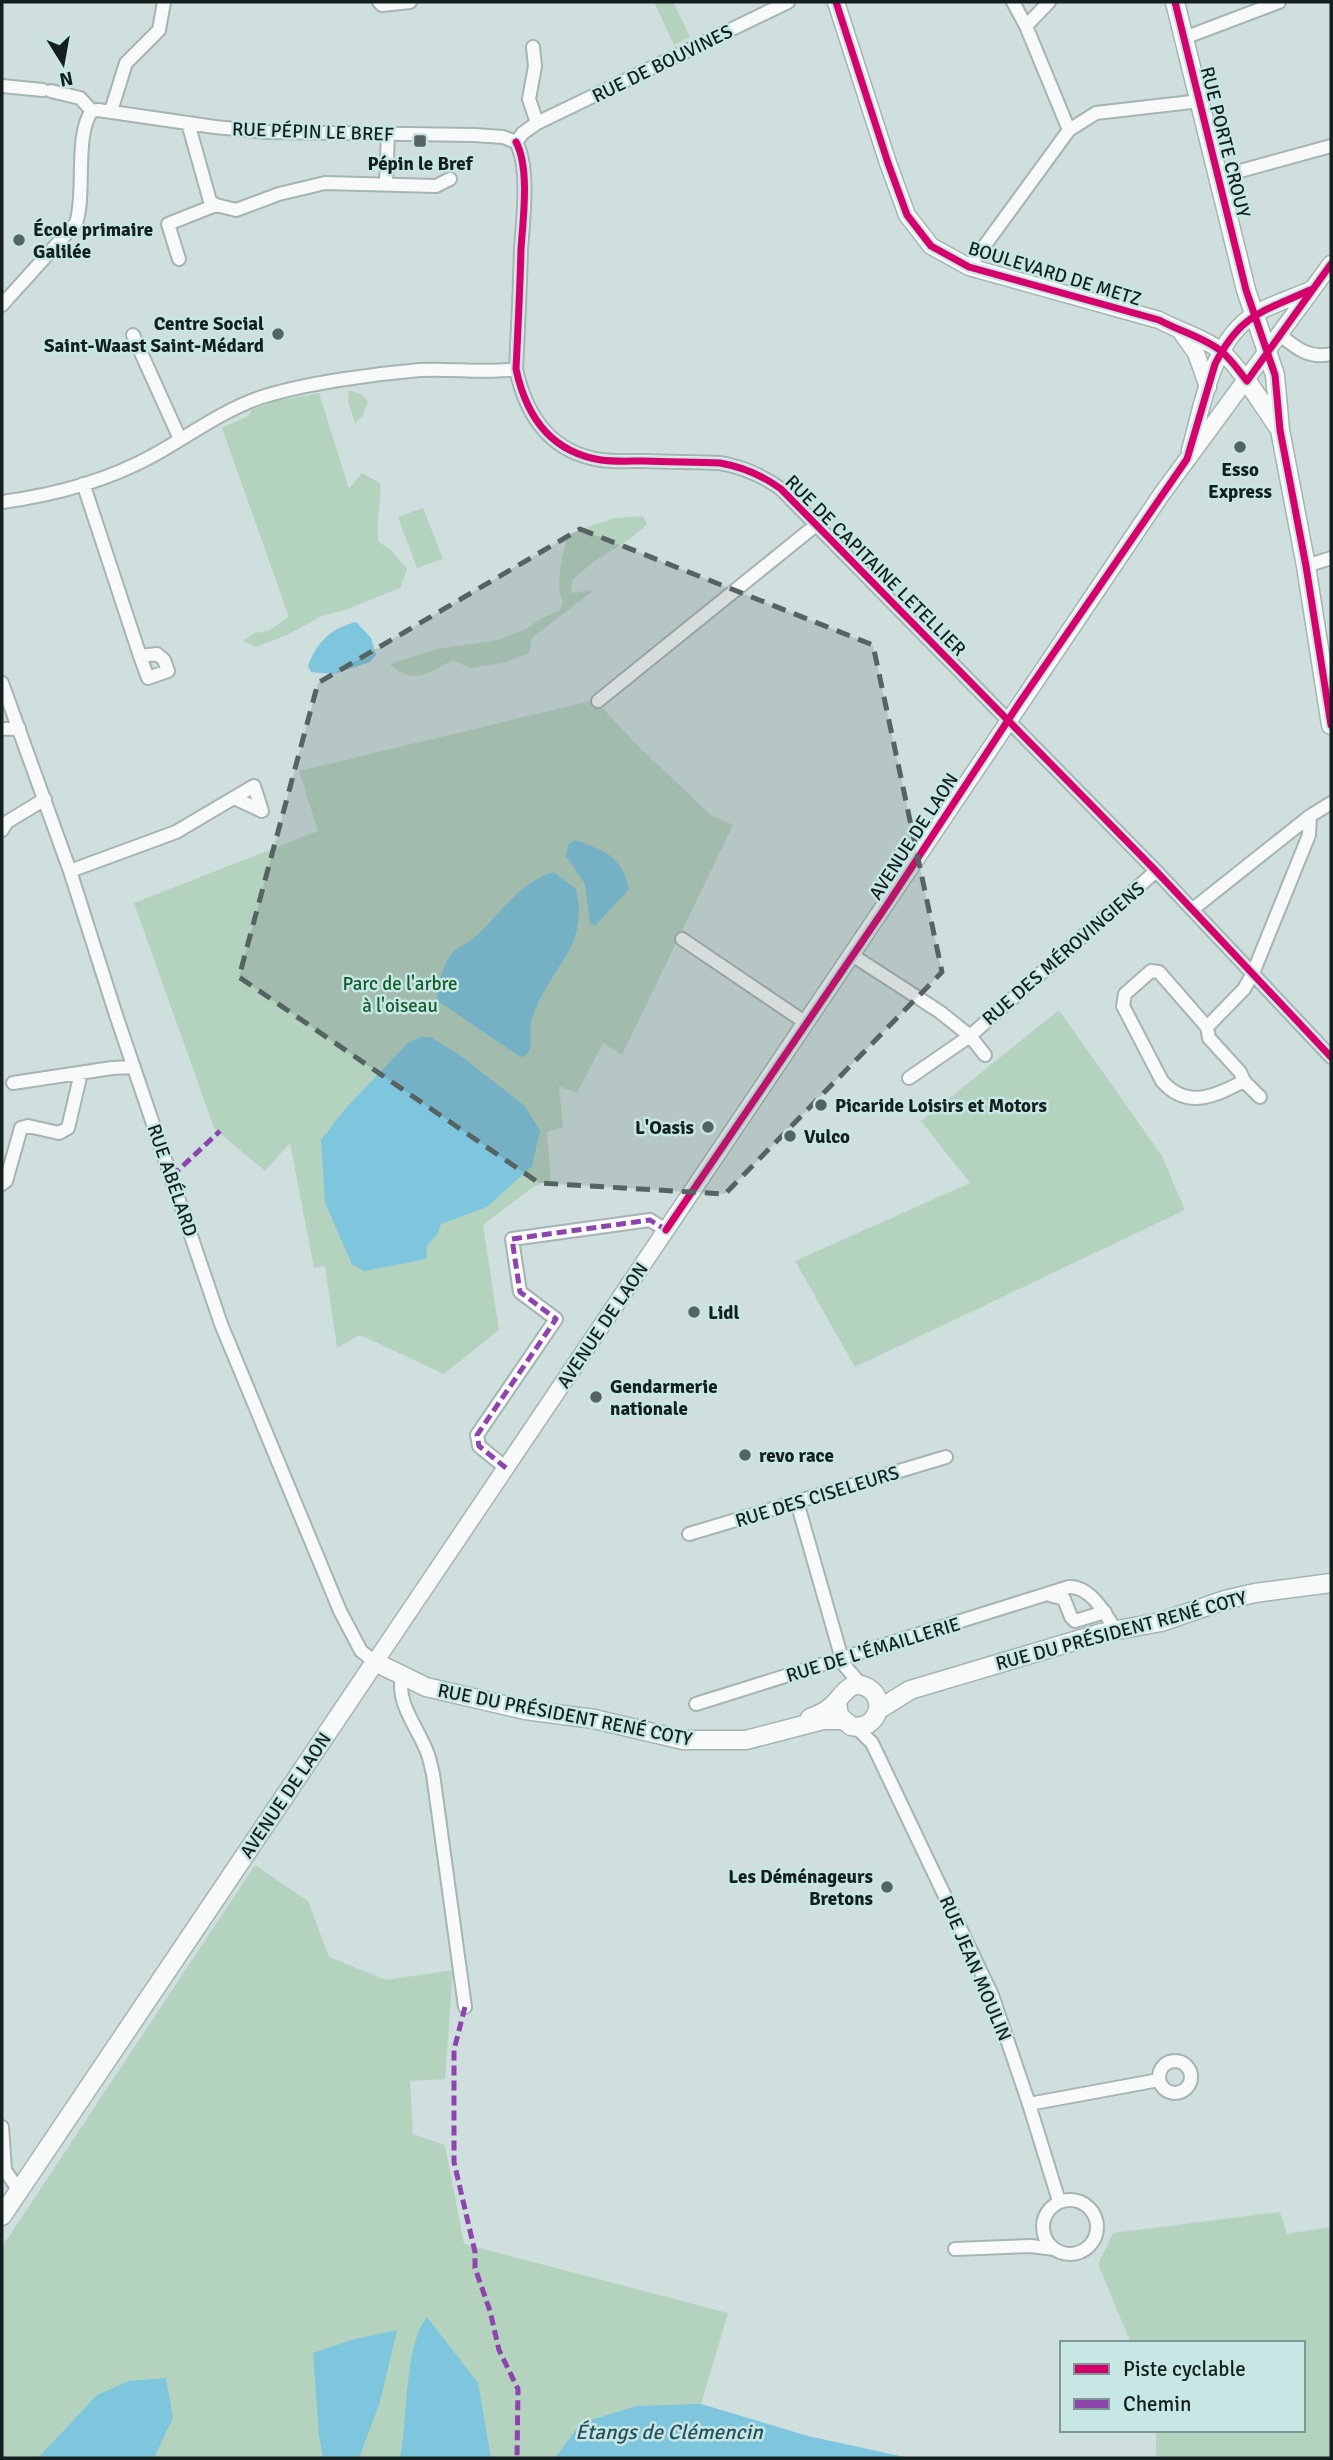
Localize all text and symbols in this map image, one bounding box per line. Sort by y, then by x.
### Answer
street label: RUE DE BOUVINES [588,20,737,108]
north arrow [28,28,98,98]
street label: RUE PORTE CROUY [1195,64,1256,221]
text: N [57,66,75,92]
street label: RUE PÉPIN LE BREF [232,117,394,147]
marker: Pépin le Bref [412,133,428,149]
place label: Pépin le Bref [367,152,474,176]
place label: École primaire Galilée [33,218,153,264]
marker: École primaire Galilée [11,232,27,248]
street label: BOULEVARD DE METZ [965,236,1144,312]
place label: Centre Social Saint-Waast Saint-Médard [44,312,264,358]
marker: Centre Social Saint-Waast Saint-Médard [270,326,286,342]
marker: Esso Express [1232,439,1248,455]
place label: Esso Express [1208,458,1272,504]
street label: RUE DE CAPITAINE LETELLIER [780,470,971,661]
street label: AVENUE DE LAON [864,769,964,905]
street label: RUE DES MÉROVINGIENS [977,877,1150,1031]
park label: Parc de l'arbre à l'oiseau [342,972,458,1018]
place label: Picaride Loisirs et Motors [835,1094,1047,1118]
marker: Picaride Loisirs et Motors [813,1097,829,1113]
place label: L'Oasis [635,1116,694,1140]
marker: L'Oasis [700,1119,716,1135]
street label: RUE ABÉLARD [142,1121,203,1240]
place label: Vulco [804,1125,850,1149]
marker: Vulco [782,1128,798,1144]
street label: AVENUE DE LAON [552,1258,654,1393]
place label: Lidl [708,1301,740,1325]
marker: Lidl [686,1304,702,1320]
place label: Gendarmerie nationale [610,1375,718,1421]
marker: Gendarmerie nationale [588,1389,604,1405]
place label: revo race [759,1444,834,1468]
marker: revo race [737,1447,753,1463]
street label: RUE DES CISELEURS [732,1461,902,1533]
street label: RUE DU PRÉSIDENT RENÉ COTY [993,1586,1250,1676]
street label: RUE DE L'ÉMAILLERIE [783,1612,963,1688]
street label: RUE DU PRÉSIDENT RENÉ COTY [435,1679,695,1752]
street label: AVENUE DE LAON [235,1728,337,1863]
place label: Les Déménageurs Bretons [728,1865,873,1911]
marker: Les Déménageurs Bretons [879,1879,895,1895]
street label: RUE JEAN MOULIN [934,1892,1017,2045]
legend [1060,2341,1305,2432]
text: Piste cyclable [1123,2356,1246,2382]
text: Chemin [1123,2391,1192,2417]
water label: Étangs de Clémencin [575,2419,763,2445]

